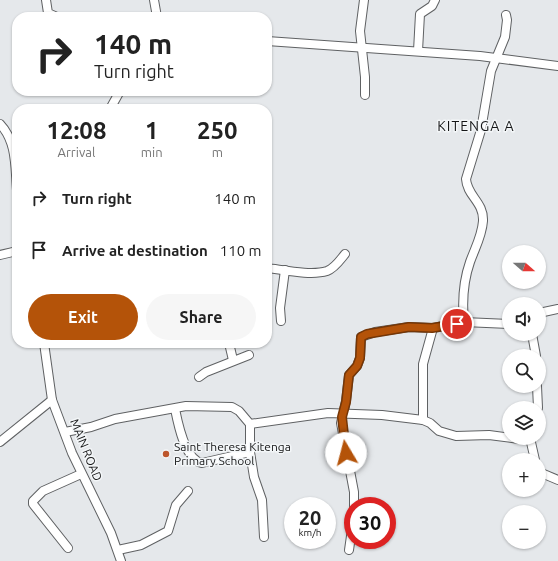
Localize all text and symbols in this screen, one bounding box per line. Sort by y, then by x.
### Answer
icon: right [28,28,80,80]
text: 140 m [94,28,172,59]
text: Turn right [94,61,174,81]
text: 12:08 [46,117,106,144]
text: 1 [145,117,158,144]
text: 250 [197,117,238,144]
district label: KITENGA A [437,118,515,134]
text: Arrival [57,145,95,159]
text: min [141,145,163,159]
text: m [212,145,223,159]
icon: right [28,187,50,209]
text: Turn right [62,190,132,207]
text: 140 m [214,190,256,207]
icon: arrive [28,239,50,261]
text: Arrive at destination [62,242,208,259]
text: 110 m [220,242,262,259]
north arrow [502,245,546,289]
map controls [502,245,546,549]
button: Exit [28,294,138,340]
button: Share [146,294,256,340]
button: sound [502,297,546,341]
pin [440,307,474,341]
icon: arrive [446,313,468,335]
button: search [502,349,546,393]
button: layers [502,401,546,445]
street label: MAIN ROAD [68,417,105,483]
position arrow [325,432,367,474]
place label: Saint Theresa Kitenga Primary School [174,440,291,467]
marker: Saint Theresa Kitenga Primary School [161,449,171,459]
button: + [502,453,546,497]
speed limit sign: 30 [344,497,396,549]
button: − [502,505,546,549]
text: 20 [299,506,321,529]
text: km/h [298,527,322,538]

